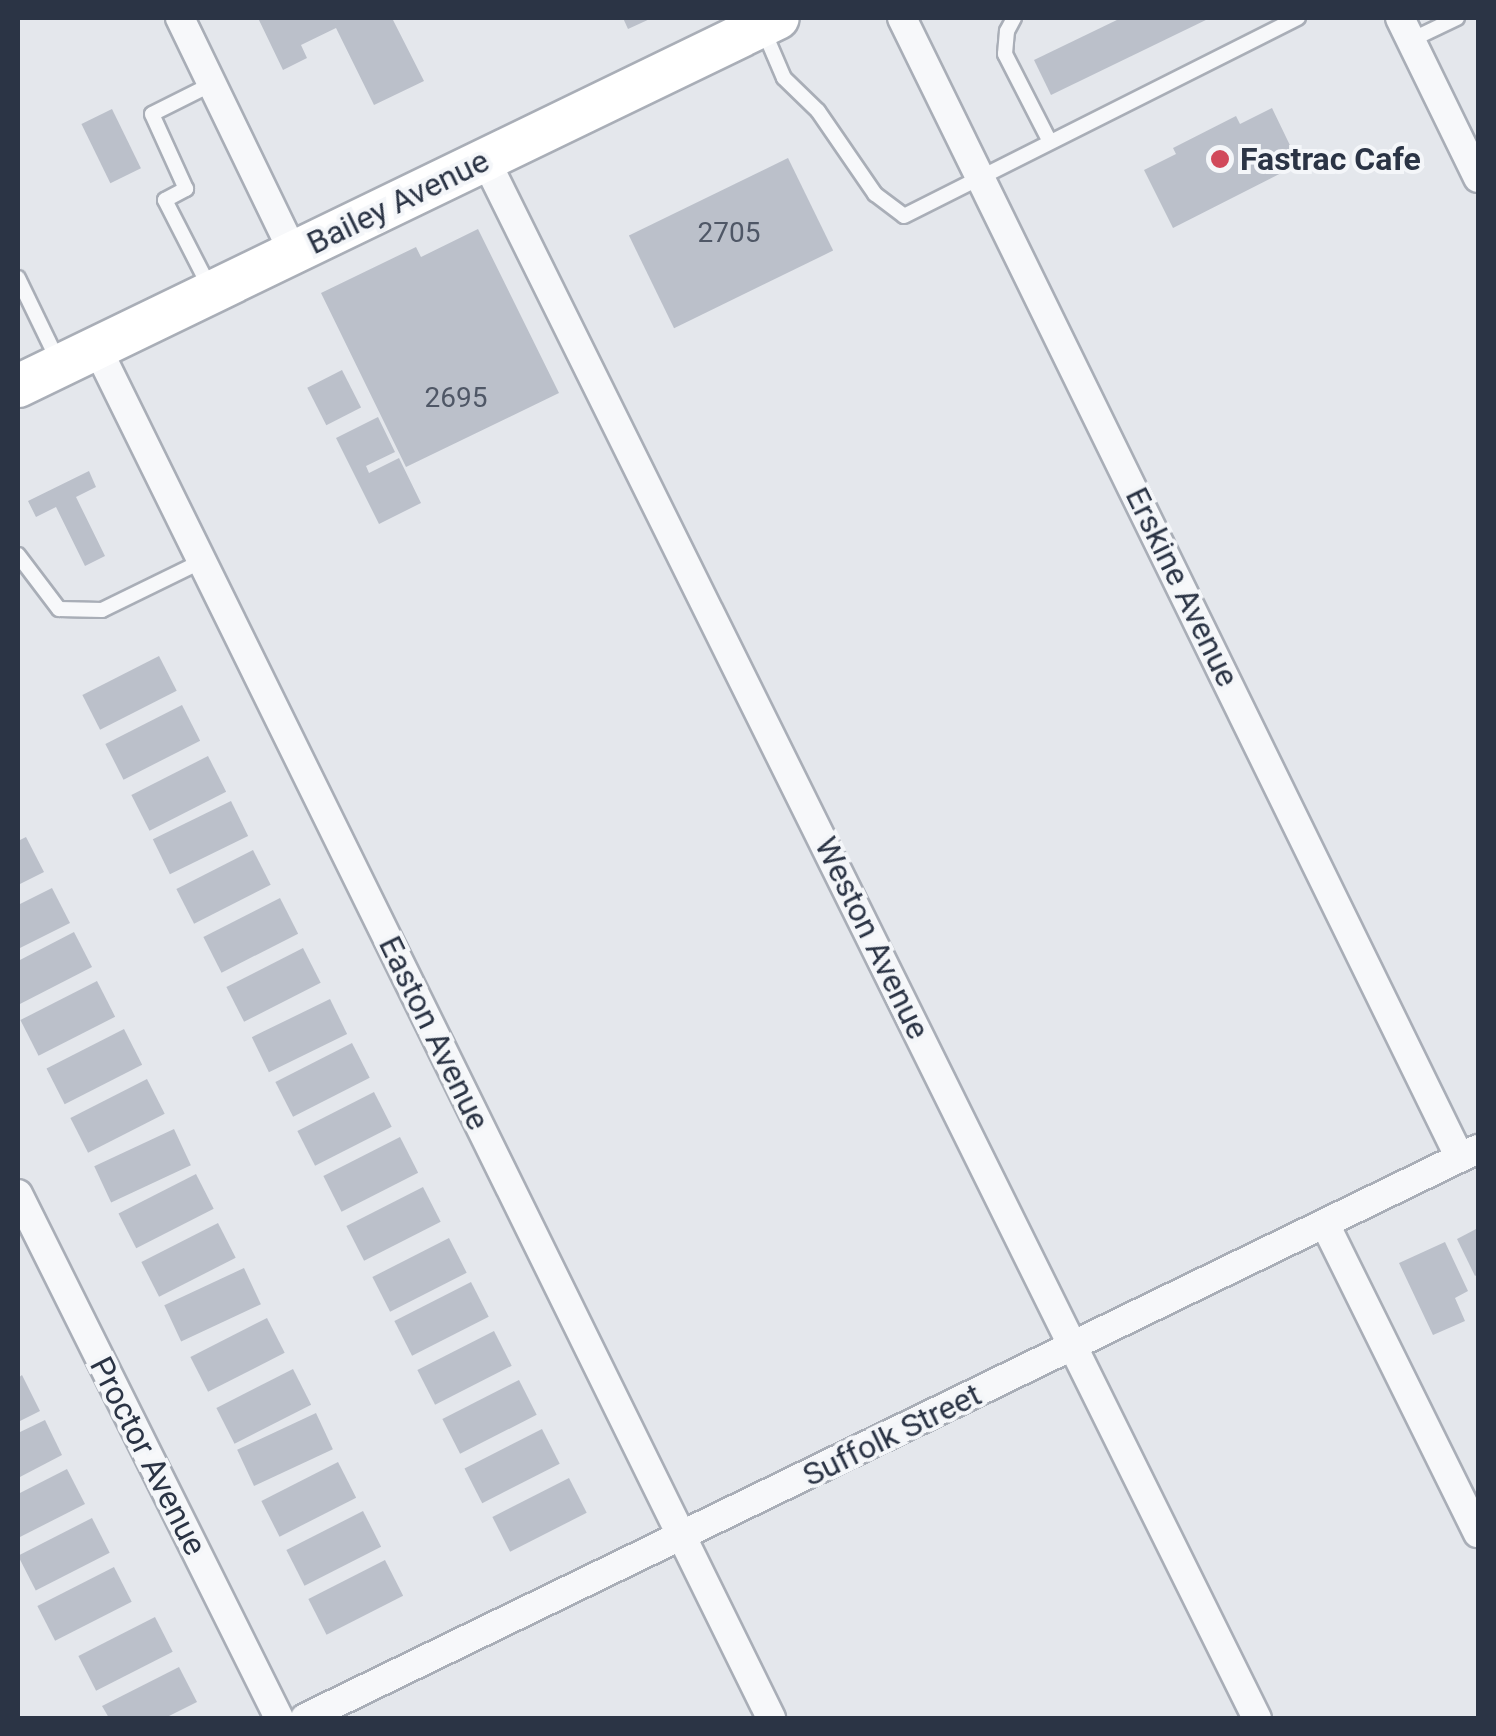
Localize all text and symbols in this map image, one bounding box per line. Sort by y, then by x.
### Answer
place label: Fastrac Cafe [1240,140,1421,178]
street label: Bailey Avenue [301,141,495,263]
marker: Fastrac Cafe [1209,148,1231,170]
house number: 2705 [698,216,760,250]
house number: 2695 [425,381,487,415]
street label: Erskine Avenue [1117,481,1247,693]
street label: Weston Avenue [807,831,937,1045]
street label: Easton Avenue [371,930,497,1136]
street label: Proctor Avenue [82,1350,214,1562]
street label: Suffolk Street [797,1375,987,1495]

